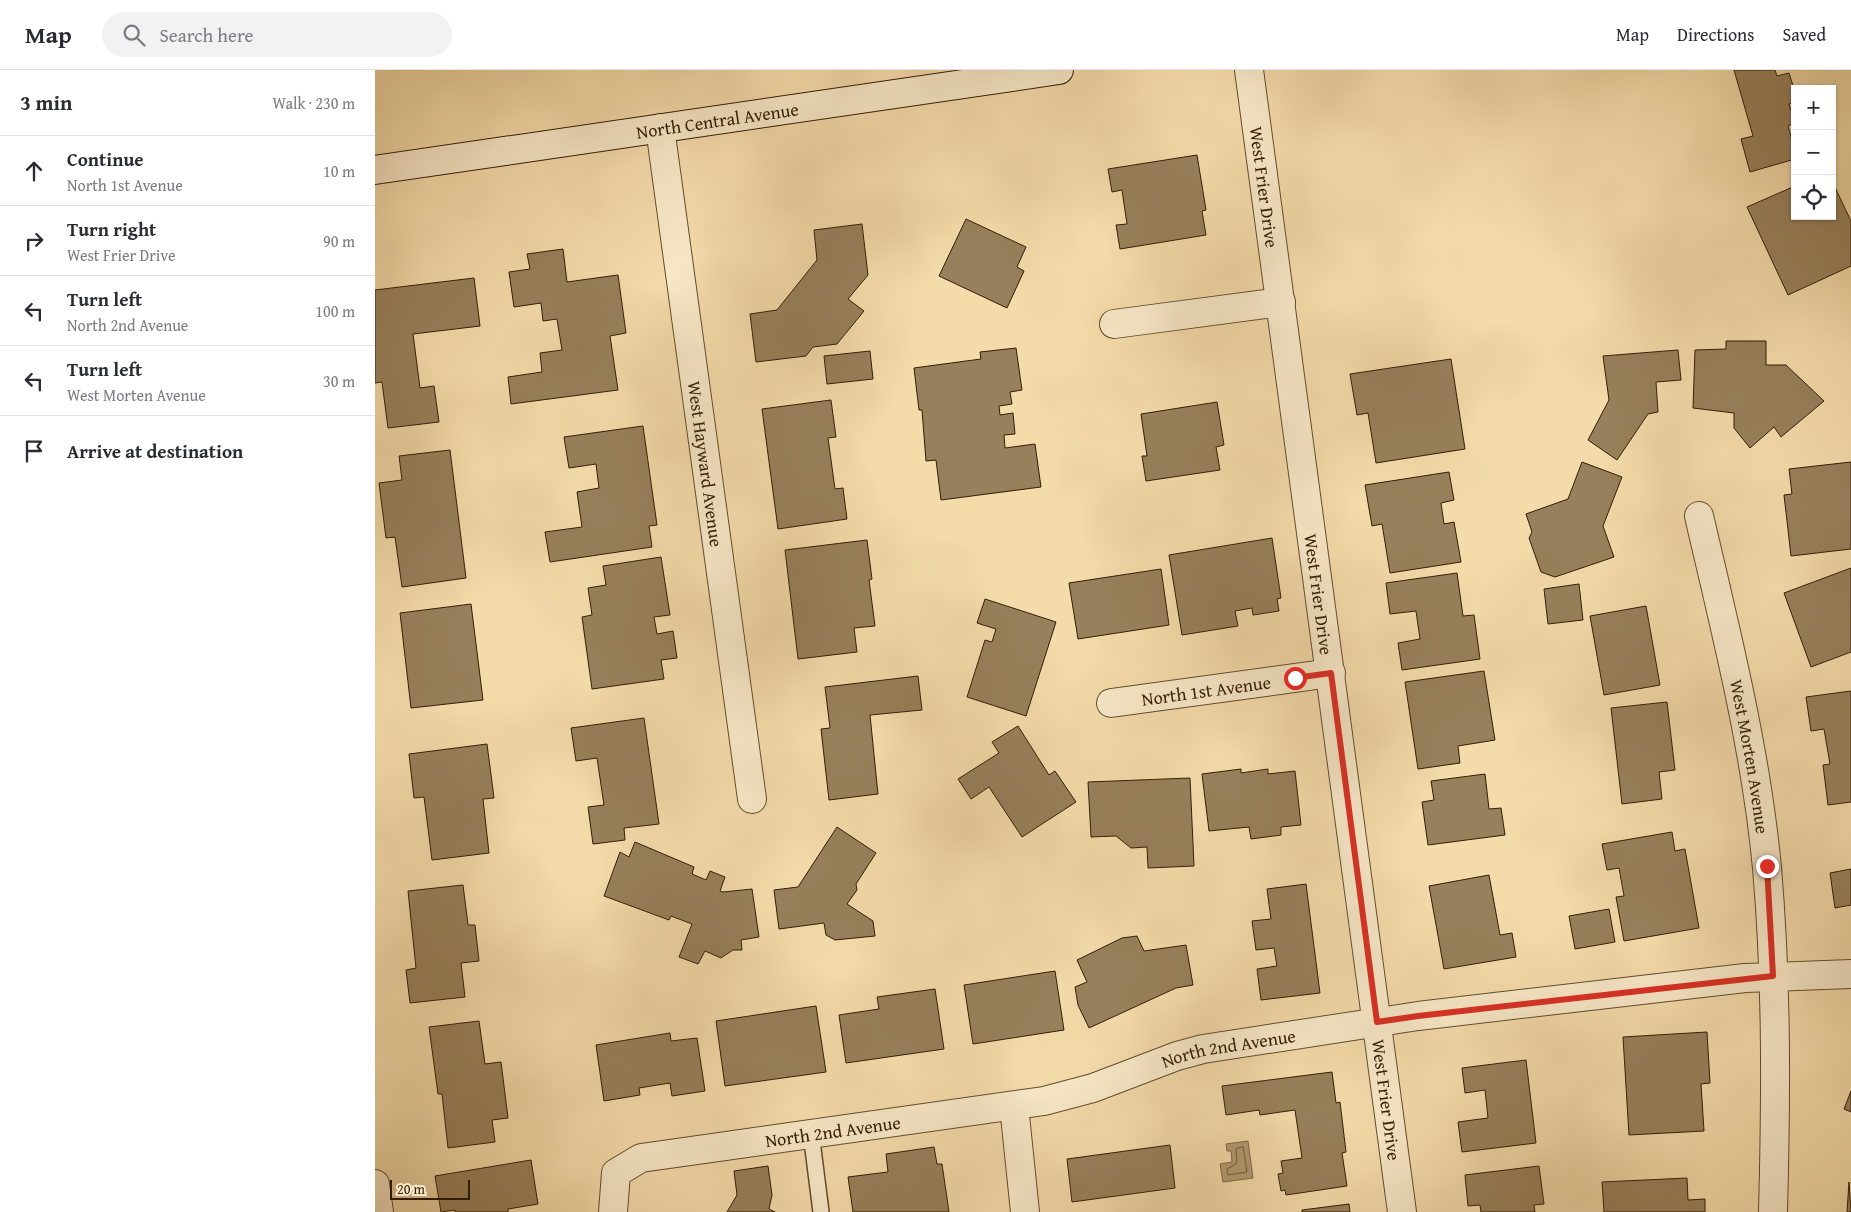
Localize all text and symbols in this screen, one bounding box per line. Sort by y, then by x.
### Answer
search box [102,12,452,57]
text: Map [25,17,72,52]
icon: search [120,21,148,49]
text: Search here [160,21,253,49]
text: Map [1616,21,1649,48]
text: Directions [1677,21,1754,48]
text: Saved [1782,21,1826,48]
map controls [1791,85,1836,220]
button: + [1791,85,1836,130]
text: 3 min [20,87,72,118]
text: Walk · 230 m [272,91,355,115]
street label: North Central Avenue [634,95,800,145]
street label: West Frier Drive [1243,125,1286,249]
button: − [1791,130,1836,175]
text: Continue [67,145,144,173]
icon: ahead [20,157,48,185]
text: 10 m [323,159,355,183]
text: North 1st Avenue [67,173,183,197]
button: locate [1791,175,1836,220]
text: Turn right [67,215,156,243]
icon: right [20,227,48,255]
text: 90 m [323,229,355,253]
text: West Frier Drive [67,243,175,267]
text: Turn left [67,285,142,313]
icon: left [20,297,48,325]
text: 100 m [315,299,355,323]
text: North 2nd Avenue [67,313,188,337]
text: Turn left [67,355,142,383]
icon: left [20,367,48,395]
text: 30 m [323,369,355,393]
street label: West Hayward Avenue [681,379,731,549]
text: West Morten Avenue [67,383,206,407]
icon: arrive [20,437,48,465]
text: Arrive at destination [67,437,243,465]
street label: West Frier Drive [1298,532,1341,657]
route start [1284,667,1307,690]
street label: North 1st Avenue [1140,668,1273,712]
street label: West Morten Avenue [1723,677,1777,835]
route end [1756,855,1779,878]
street label: North 2nd Avenue [1157,1021,1297,1074]
street label: West Frier Drive [1365,1038,1408,1162]
street label: North 2nd Avenue [763,1108,902,1154]
scale bar [390,1177,470,1200]
text: 20 m [397,1179,425,1199]

